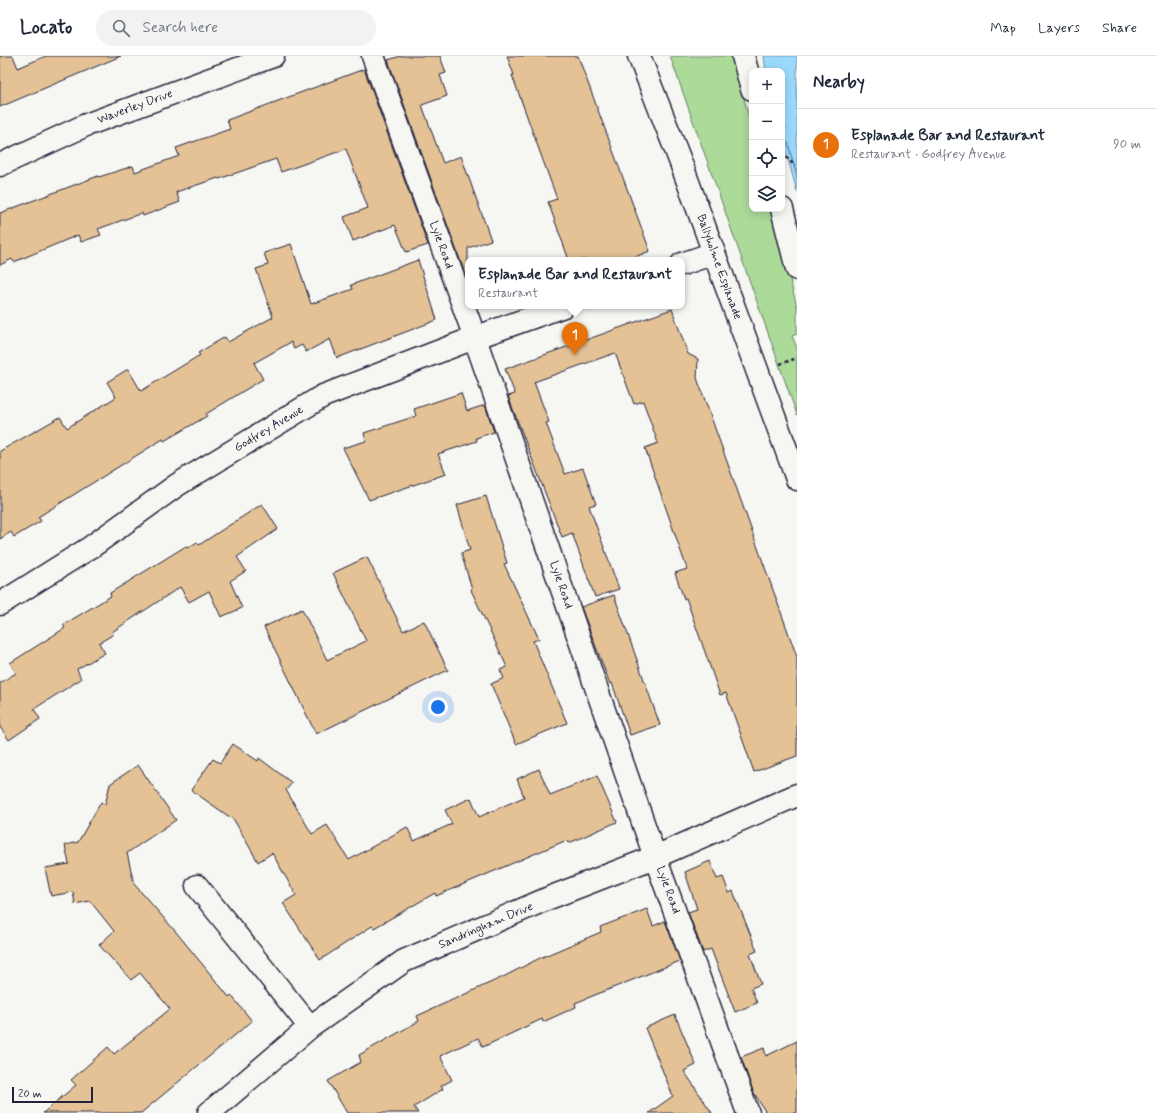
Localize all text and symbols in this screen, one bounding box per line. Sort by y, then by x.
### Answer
search box [96,10,376,46]
text: Locato [20,15,72,40]
icon: search [110,17,132,39]
text: Search here [142,18,218,38]
text: Map [990,19,1016,37]
text: Layers [1038,19,1080,37]
text: Share [1102,19,1137,37]
map controls [749,68,785,212]
button: + [749,68,785,104]
text: Nearby [813,71,865,93]
street label: Waverley Drive [95,86,175,128]
button: − [749,104,785,140]
text: Esplanade Bar and Restaurant [851,126,1045,146]
text: 1 [823,136,829,153]
text: 90 m [1113,136,1141,153]
button: locate [749,140,785,176]
text: Restaurant · Godfrey Avenue [851,146,1006,163]
button: layers [749,176,785,212]
street label: Ballyholme Esplanade [693,212,745,322]
street label: Lyle Road [425,219,457,271]
popup [465,257,685,309]
text: Esplanade Bar and Restaurant [478,265,672,285]
text: Restaurant [478,285,538,302]
pin: 1 [562,322,588,355]
street label: Godfrey Avenue [231,402,307,456]
street label: Lyle Road [545,559,577,611]
your location [428,697,448,717]
street label: Lyle Road [652,864,684,916]
street label: Sandringham Drive [436,899,536,953]
scale bar [12,1085,93,1104]
text: 20 m [18,1087,41,1101]

